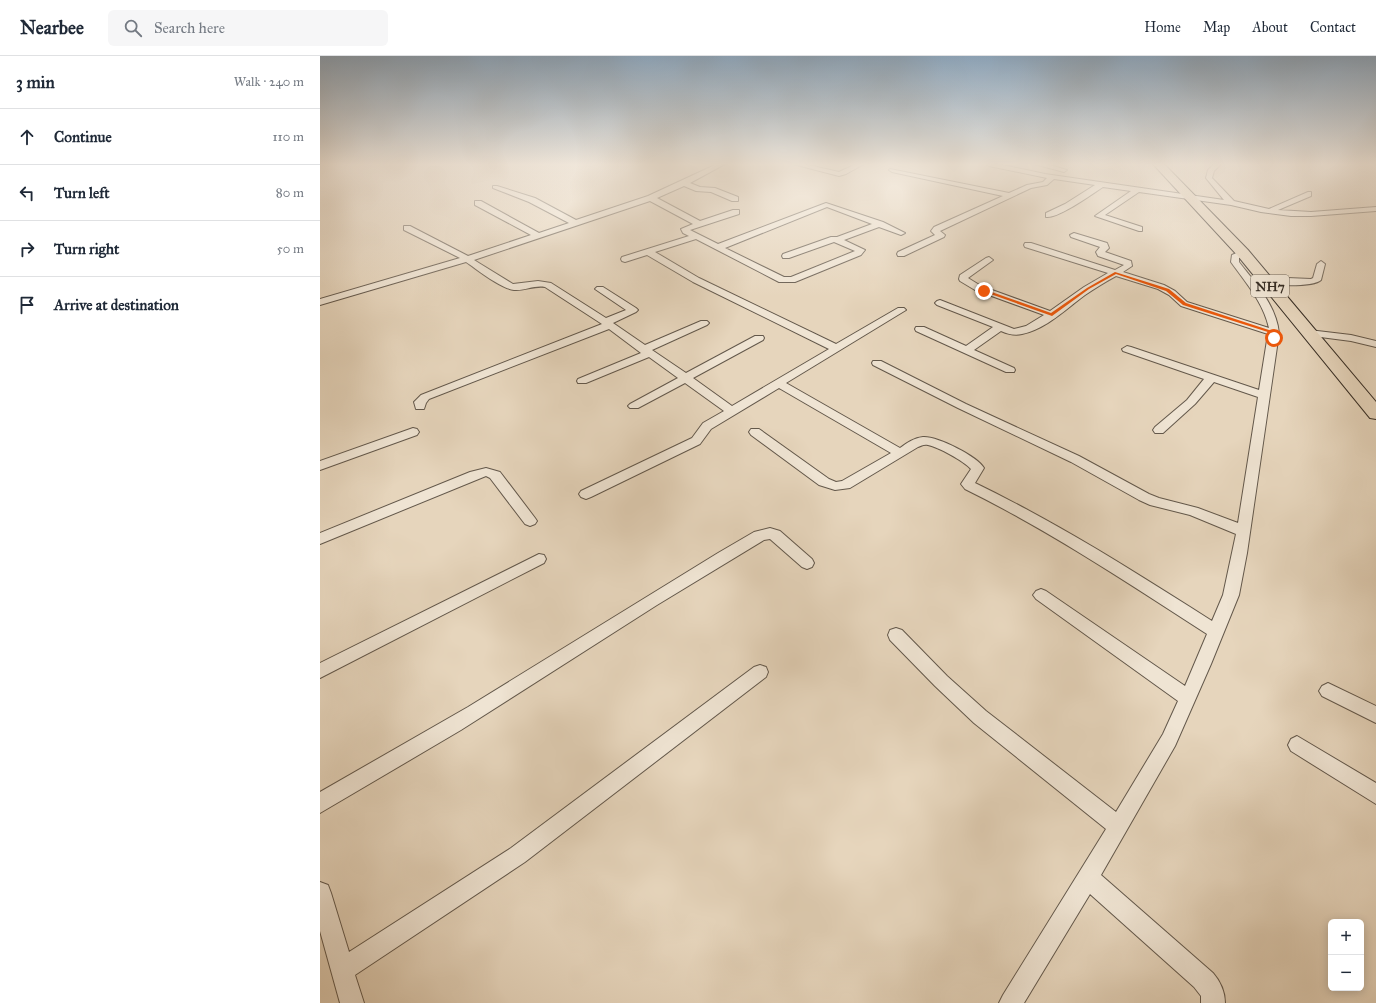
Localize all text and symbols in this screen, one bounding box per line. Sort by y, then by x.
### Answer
search box [108,10,388,46]
text: Nearbee [20,16,84,39]
icon: search [122,17,144,39]
text: Search here [154,19,225,37]
text: Home [1144,19,1181,36]
text: Map [1203,19,1230,36]
text: About [1252,19,1288,36]
text: Contact [1310,19,1356,36]
text: 3 min [16,72,55,93]
text: Walk · 240 m [234,74,304,90]
icon: ahead [16,126,38,148]
text: Continue [54,128,112,146]
text: 110 m [272,129,304,145]
icon: left [16,182,38,204]
text: Turn left [54,184,110,202]
text: 80 m [276,185,304,201]
icon: right [16,238,38,260]
text: Turn right [54,240,119,258]
text: 50 m [277,241,304,257]
road number: NH7 [1251,275,1289,297]
route end [975,282,993,300]
icon: arrive [16,294,38,316]
text: Arrive at destination [54,296,179,314]
route start [1265,329,1283,347]
map controls [1328,919,1364,991]
button: + [1328,919,1364,955]
button: − [1328,955,1364,991]

